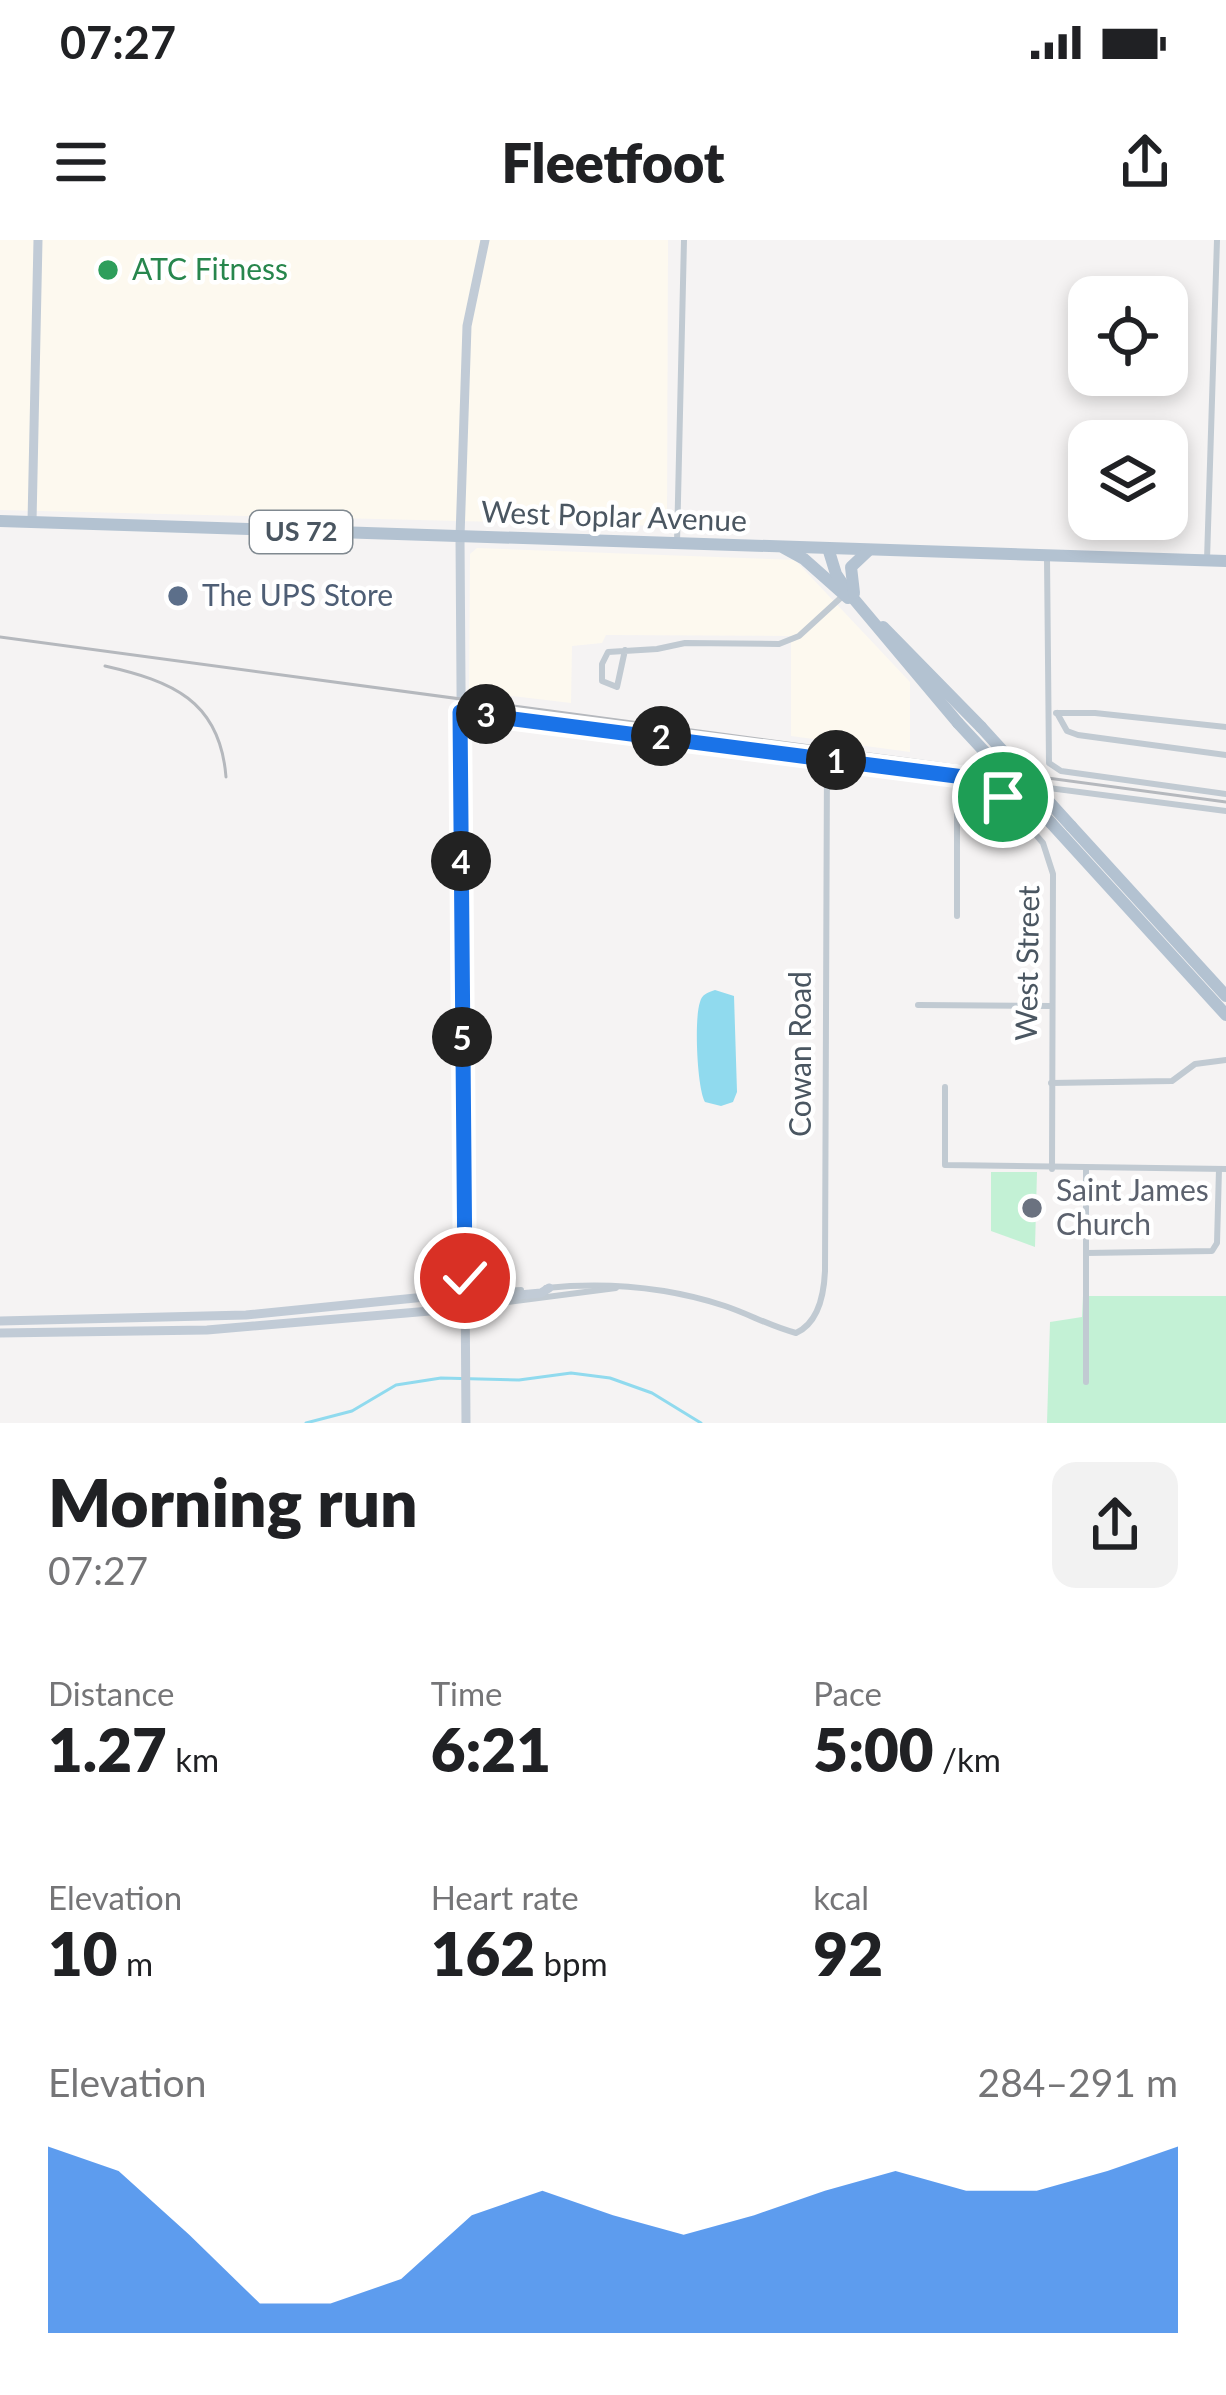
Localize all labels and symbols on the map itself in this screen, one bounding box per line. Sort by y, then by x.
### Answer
place label: ATC Fitness [132,250,288,286]
marker: ATC Fitness [95,257,121,283]
street label: West Poplar Avenue [481,492,748,538]
road number: US 72 [250,511,352,553]
place label: The UPS Store [202,576,393,612]
marker: The UPS Store [165,583,191,609]
pin: 3 [456,684,516,744]
pin: 2 [631,706,691,766]
pin: 1 [806,730,866,790]
pin [952,746,1054,848]
pin: 4 [431,831,491,891]
street label: West Street [1007,885,1045,1041]
street label: Cowan Road [781,971,817,1137]
pin: 5 [432,1007,492,1067]
place label: Saint James Church [1056,1171,1209,1241]
marker: Saint James Church [1019,1195,1045,1221]
pin [414,1227,516,1329]

